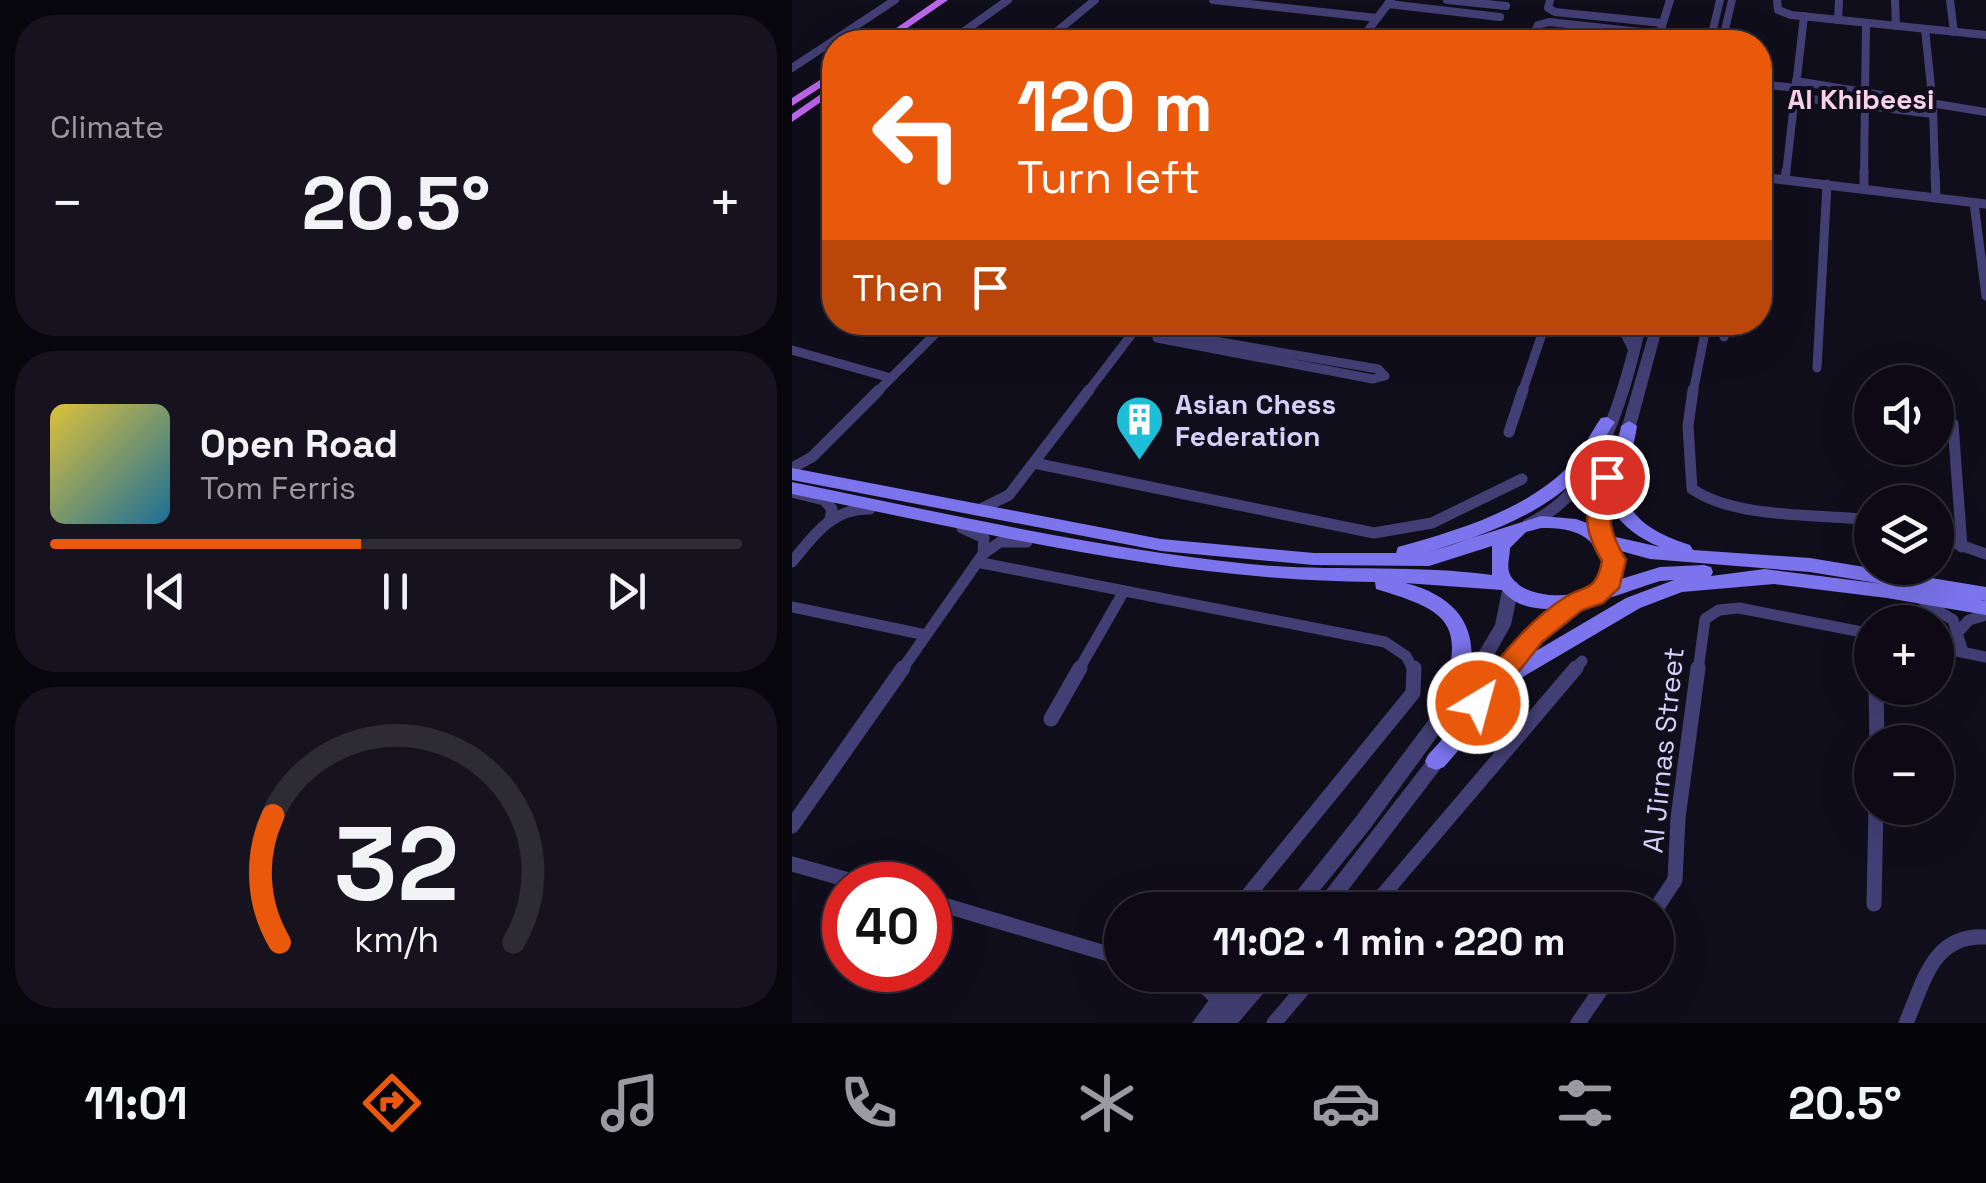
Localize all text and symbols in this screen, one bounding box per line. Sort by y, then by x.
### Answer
text: 120 m [1017,62,1213,151]
icon: left [852,70,982,200]
district label: Al Khibeesi [1788,81,1934,117]
text: Climate [50,107,164,147]
text: Turn left [1017,149,1200,206]
text: 20.5° [301,155,491,251]
text: − [50,168,84,238]
text: + [708,168,742,238]
icon: arrive [963,260,1018,315]
text: Then [852,264,943,312]
map controls [1854,365,1954,825]
button: sound [1854,365,1954,465]
place label: Asian Chess Federation [1175,386,1336,454]
building icon: Asian Chess Federation [1114,394,1166,462]
text: Open Road [200,420,398,468]
pin [1565,435,1650,520]
icon: arrive [1580,450,1635,505]
text: Tom Ferris [200,468,356,508]
button: layers [1854,485,1954,585]
icon: previous [138,564,193,619]
icon: pause [368,564,423,619]
icon: next [599,564,654,619]
button: + [1854,605,1954,705]
street label: Al Jirnas Street [1634,645,1692,855]
position arrow [1426,651,1530,755]
button: − [1854,725,1954,825]
text: 32 [333,798,459,930]
speed limit sign: 40 [822,862,952,992]
text: km/h [353,917,439,962]
text: 11:02 · 1 min · 220 m [1213,918,1565,966]
icon: directions [357,1068,427,1138]
icon: music [595,1068,665,1138]
icon: phone [834,1068,904,1138]
icon: climate [1072,1068,1142,1138]
icon: car [1311,1068,1381,1138]
icon: filters [1550,1068,1620,1138]
text: 11:01 [84,1075,188,1132]
text: 20.5° [1788,1075,1902,1132]

